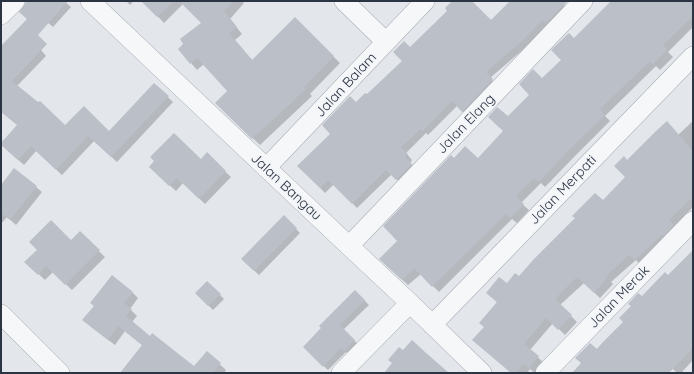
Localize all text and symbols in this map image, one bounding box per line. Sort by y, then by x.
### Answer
street label: Jalan Balam [312,49,380,121]
street label: Jalan Elang [433,91,499,157]
street label: Jalan Bangau [247,150,325,224]
street label: Jalan Merpati [526,152,600,228]
street label: Jalan Merak [585,262,653,332]

